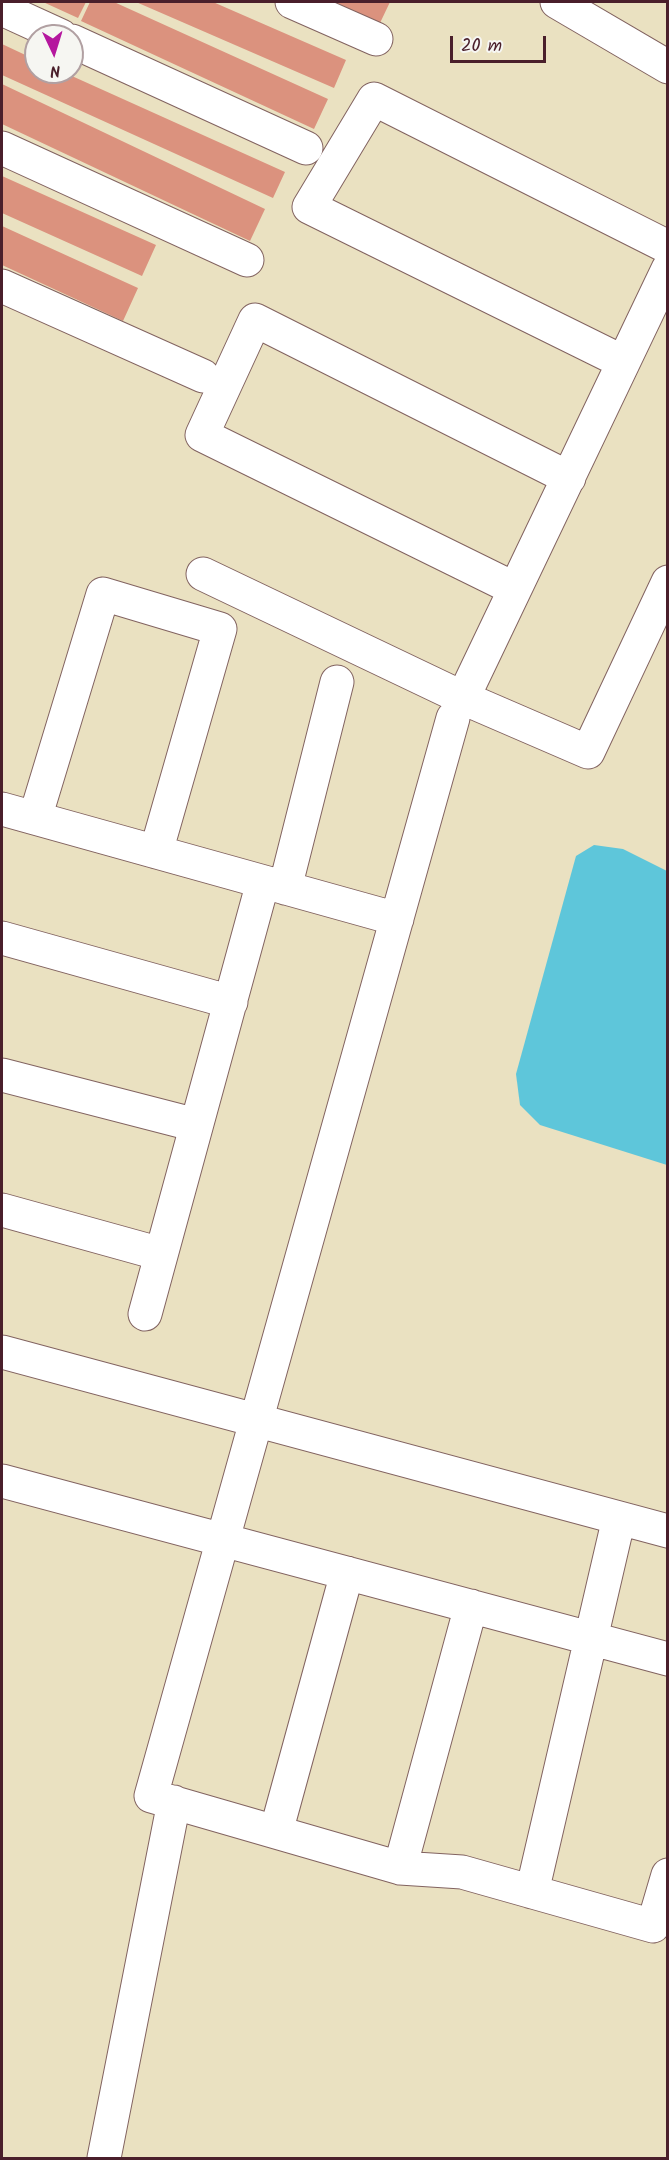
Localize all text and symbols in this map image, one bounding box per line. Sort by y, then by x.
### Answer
north arrow [24,24,84,84]
scale bar [453,24,549,62]
text: 20 m [461,32,502,61]
text: N [49,58,61,83]

